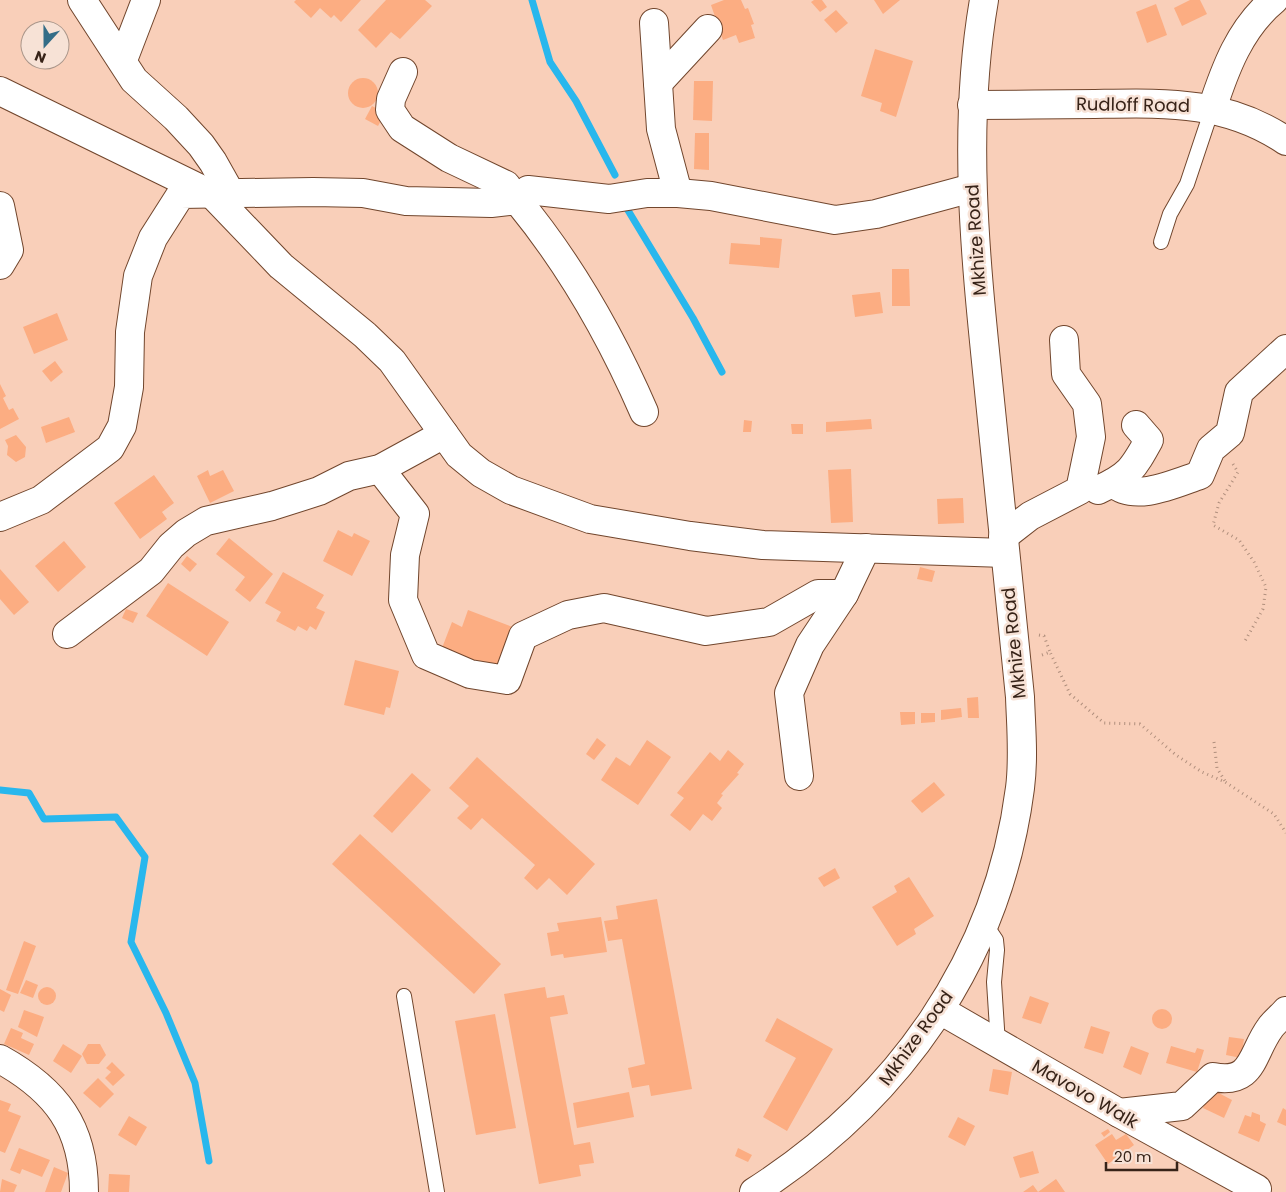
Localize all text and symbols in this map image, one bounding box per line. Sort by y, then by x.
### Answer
north arrow [20,20,70,70]
text: N [32,46,49,68]
street label: Rudloff Road [1076,91,1190,118]
street label: Mkhize Road [959,183,992,297]
street label: Mkhize Road [995,586,1032,700]
street label: Mkhize Road [873,985,959,1090]
street label: Mavovo Walk [1027,1053,1144,1135]
scale bar [1106,1140,1177,1172]
text: 20 m [1114,1146,1152,1167]

